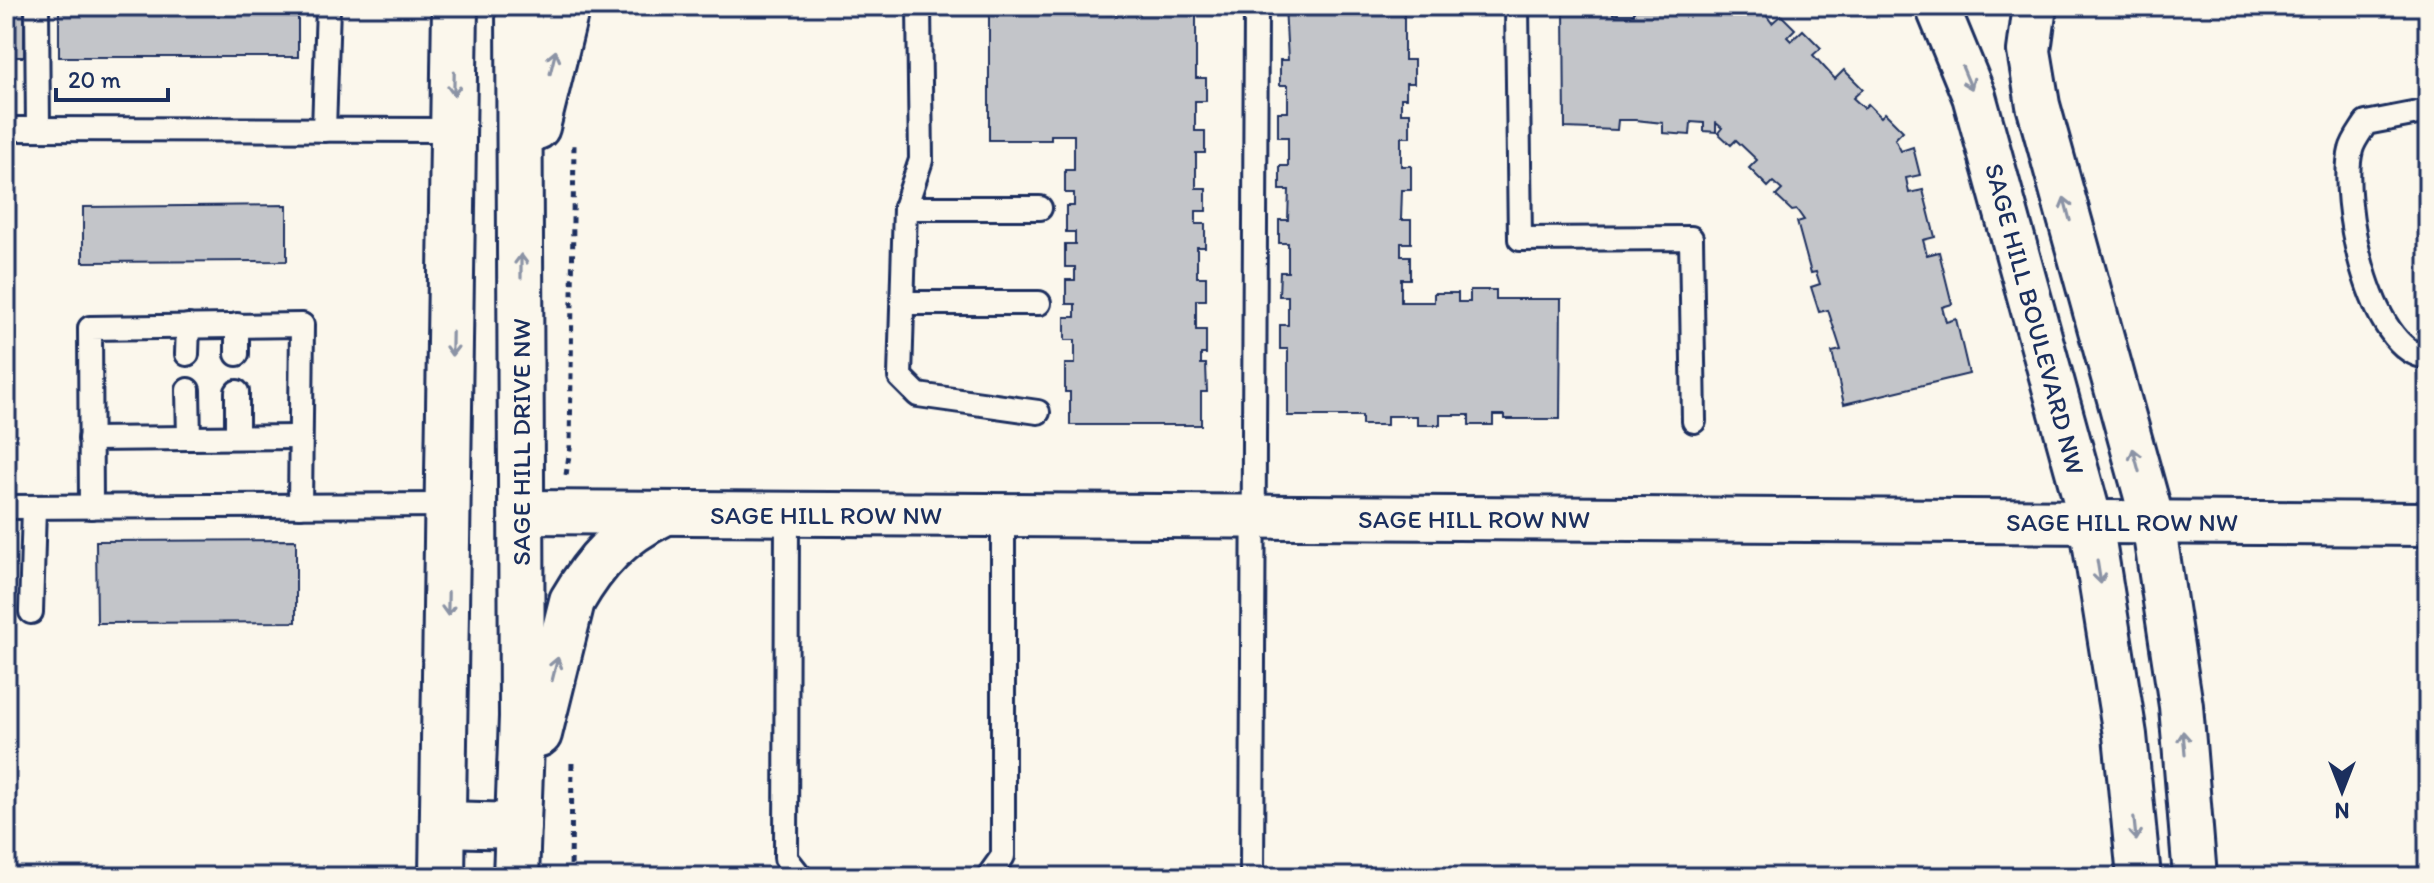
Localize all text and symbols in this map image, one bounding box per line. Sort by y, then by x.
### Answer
one-way arrow [546,49,561,75]
scale bar [56,52,168,102]
text: 20 m [68,65,121,94]
one-way arrow [1960,65,1975,90]
one-way arrow [446,70,462,97]
street label: SAGE HILL BOULEVARD NW [1978,160,2092,478]
one-way arrow [2058,197,2073,223]
one-way arrow [513,253,529,280]
street label: SAGE HILL DRIVE NW [505,318,537,566]
one-way arrow [444,330,460,357]
one-way arrow [2127,448,2142,474]
street label: SAGE HILL ROW NW [710,499,942,531]
street label: SAGE HILL ROW NW [1358,503,1590,535]
street label: SAGE HILL ROW NW [2006,506,2238,538]
one-way arrow [2092,559,2107,584]
one-way arrow [441,590,456,617]
one-way arrow [549,656,564,682]
one-way arrow [2176,731,2191,757]
north arrow [2302,751,2382,831]
text: N [2335,797,2349,824]
one-way arrow [2128,816,2143,842]

